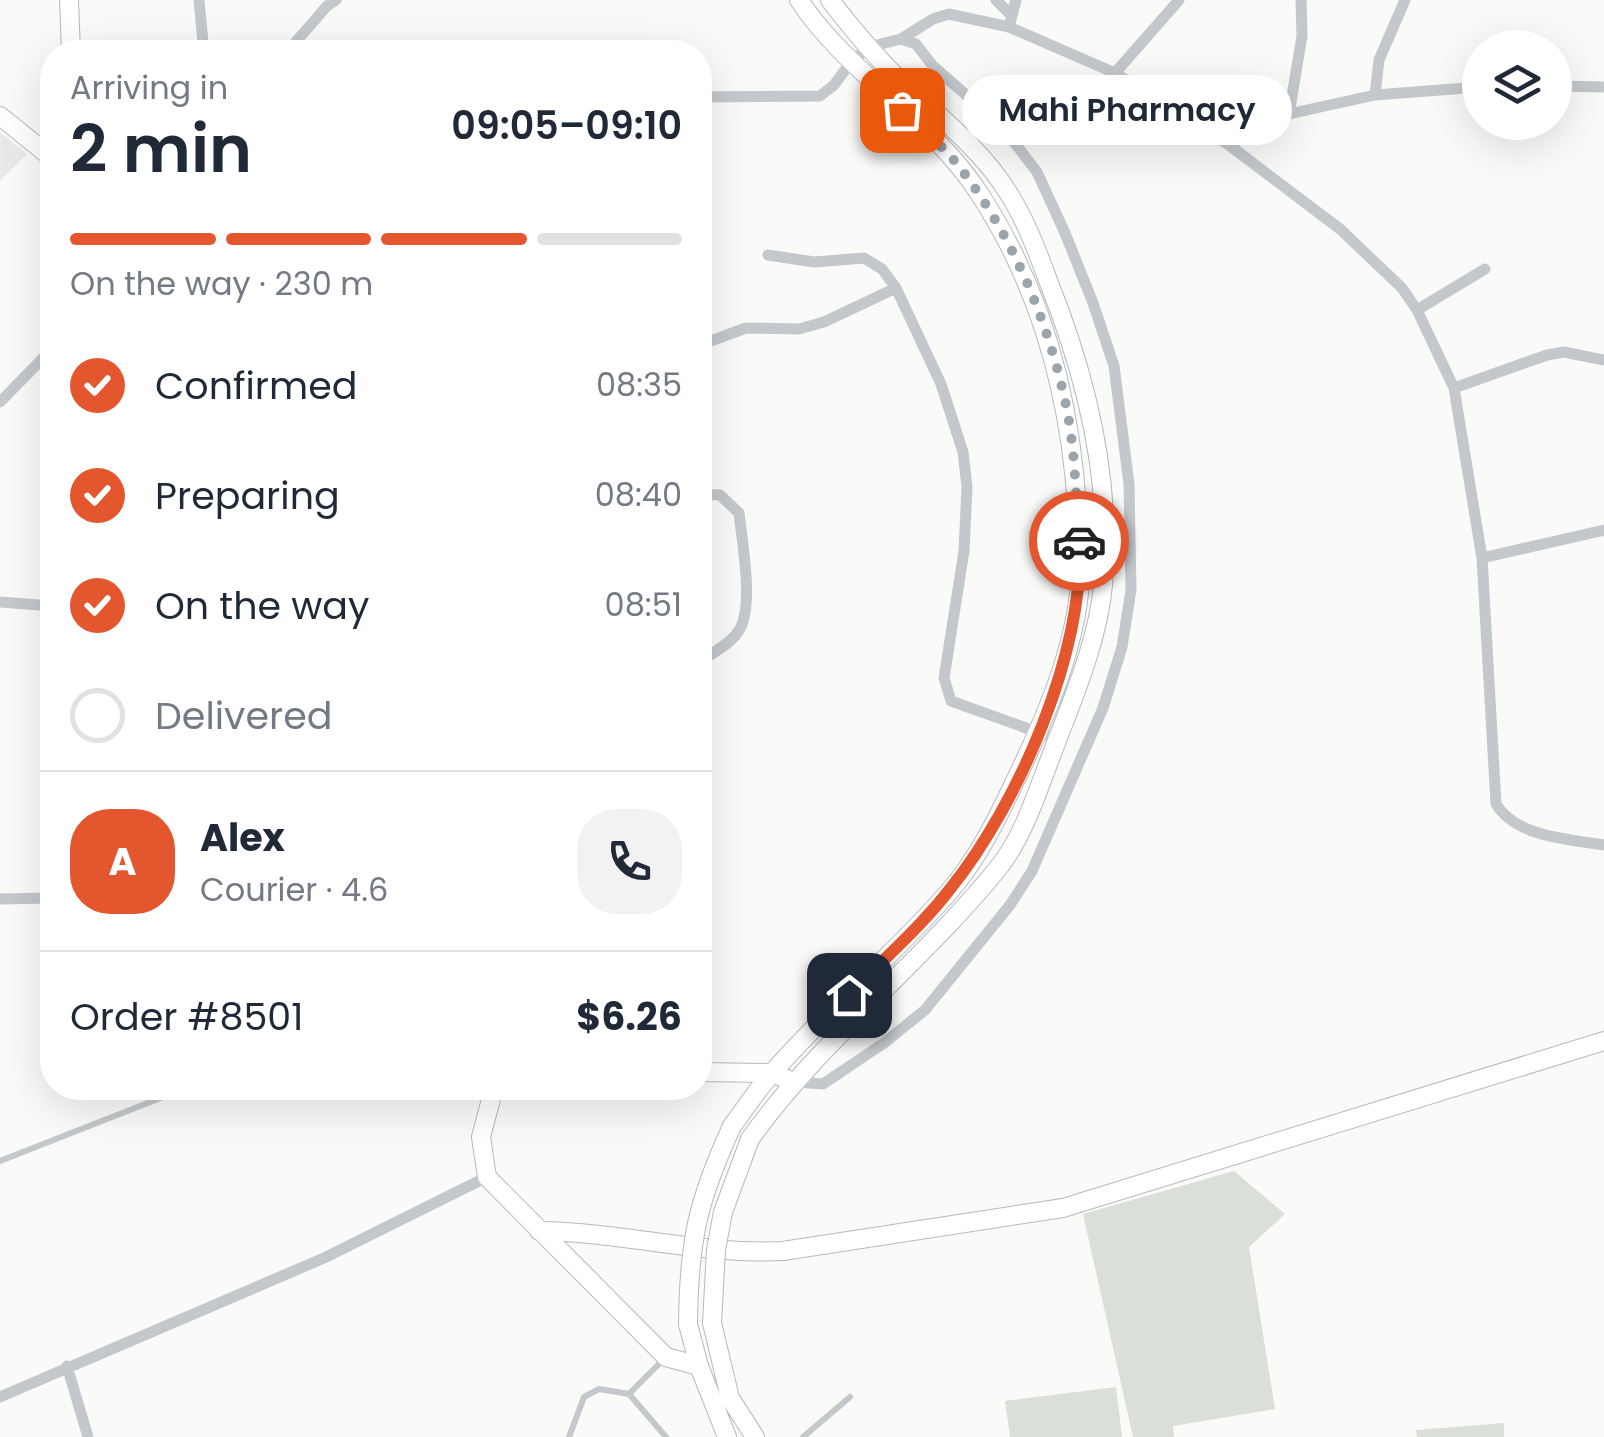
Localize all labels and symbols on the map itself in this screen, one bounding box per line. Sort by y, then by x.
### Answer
pin [860,68,945,153]
callout: Mahi Pharmacy [962,75,1292,145]
courier [1029,491,1129,591]
pin [807,953,892,1038]

